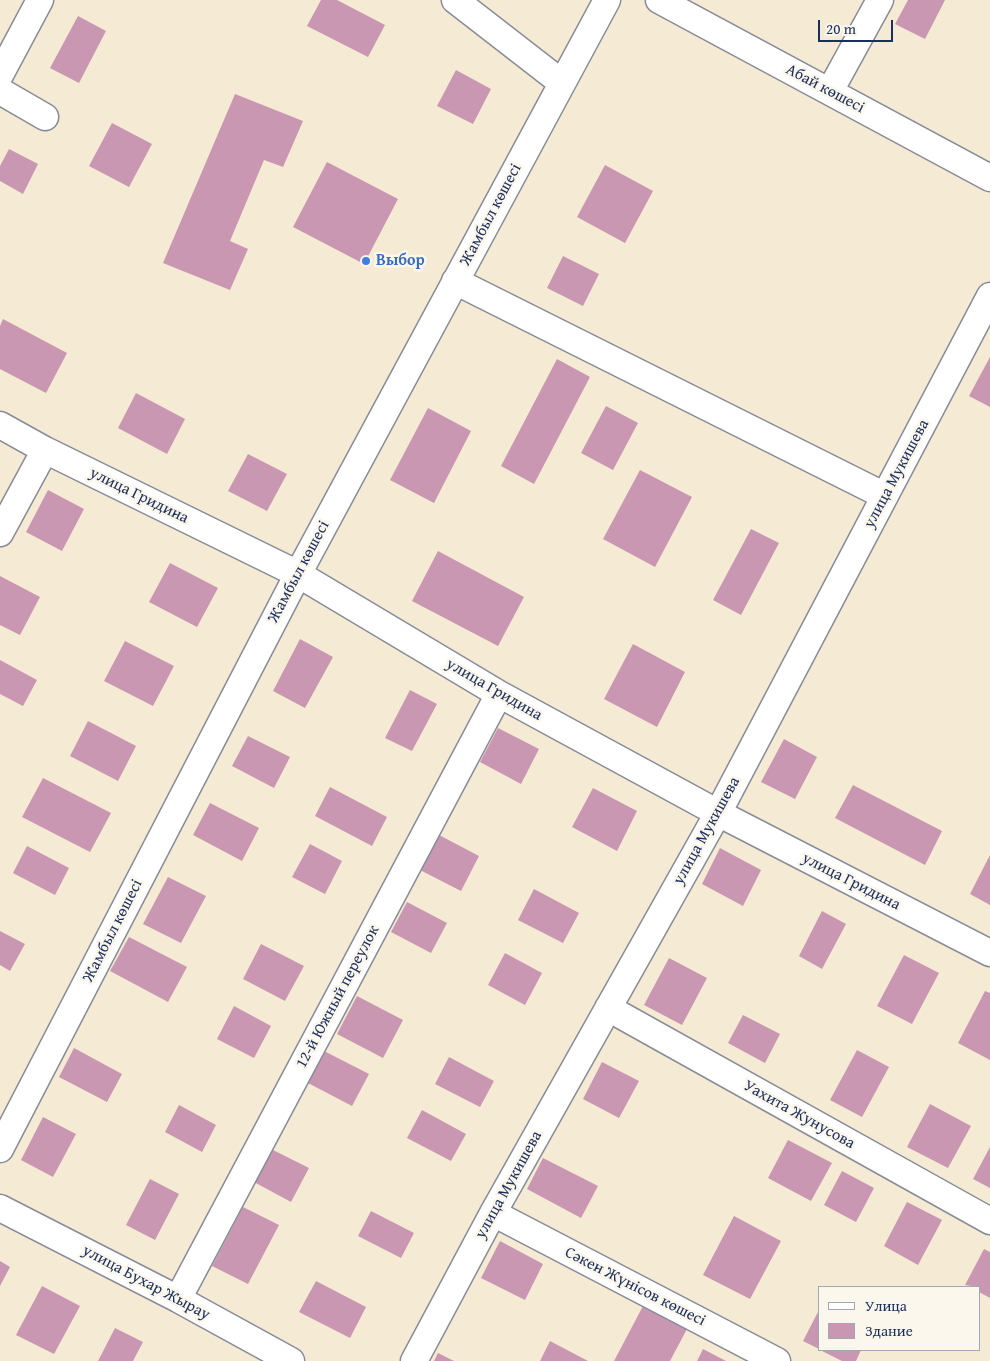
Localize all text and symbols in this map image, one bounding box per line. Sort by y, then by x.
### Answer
scale bar [820,10,895,42]
text: 20 m [826,18,856,39]
street label: Абай көшесі [782,60,868,118]
street label: Жамбыл көшесі [456,161,526,269]
place label: Выбор [376,251,425,271]
marker: Выбор [360,255,372,267]
street label: улица Мукишева [860,416,934,532]
street label: улица Гридина [86,464,192,528]
street label: Жамбыл көшесі [264,518,334,626]
street label: улица Гридина [443,655,545,725]
street label: улица Мукишева [669,774,745,888]
street label: улица Гридина [799,849,903,915]
street label: Жамбыл көшесі [79,876,147,986]
street label: 12-й Южный переулок [292,922,384,1072]
street label: Уахита Жунусова [740,1076,858,1154]
street label: улица Мукишева [471,1128,547,1242]
street label: улица Бухар Жырау [79,1241,213,1325]
street label: Сәкен Жүнісов көшесі [561,1243,709,1331]
legend [818,1286,980,1351]
text: Улица [865,1295,907,1316]
text: Здание [865,1320,913,1341]

